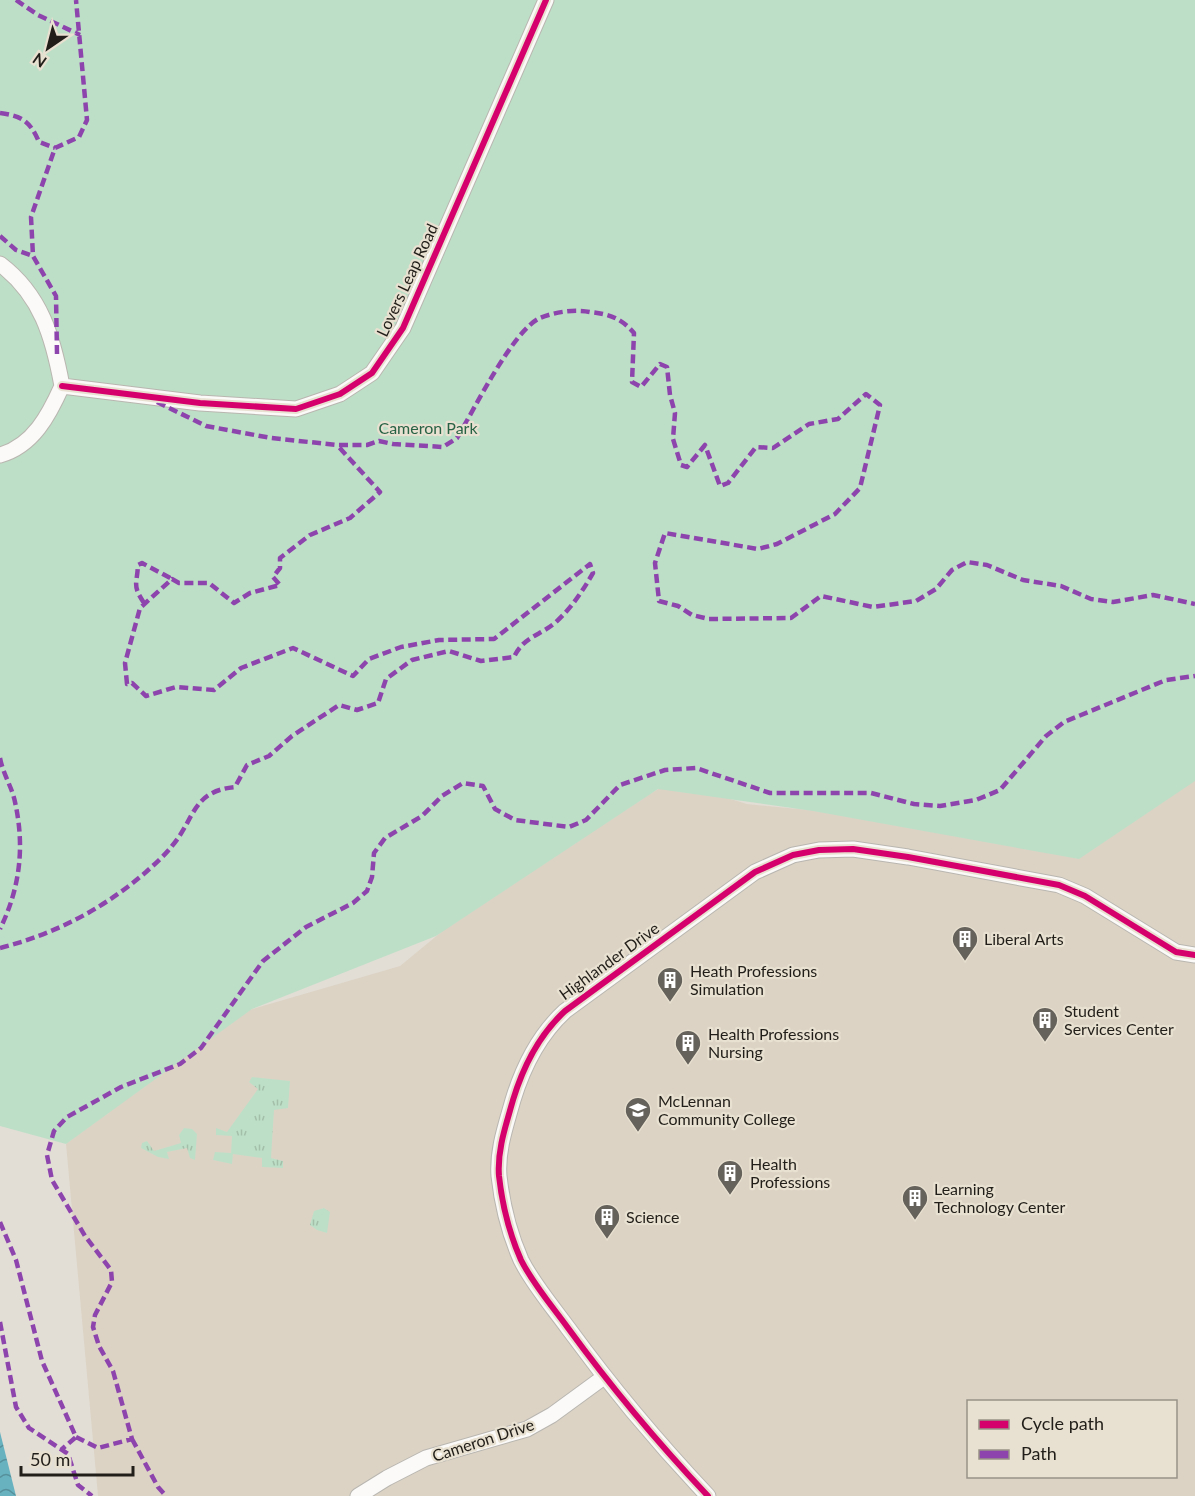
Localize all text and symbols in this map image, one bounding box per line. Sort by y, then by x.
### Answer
north arrow [18,18,78,78]
text: N [29,49,50,72]
street label: Lovers Leap Road [372,220,441,339]
park label: Cameron Park [378,418,478,437]
street label: Highlander Drive [555,918,662,1003]
building icon: Liberal Arts [950,924,980,962]
place label: Liberal Arts [984,929,1064,948]
place label: Heath Professions Simulation [690,961,817,998]
building icon: Heath Professions Simulation [655,965,685,1003]
place label: Student Services Center [1064,1001,1174,1038]
building icon: Student Services Center [1030,1005,1060,1043]
place label: Health Professions Nursing [708,1024,839,1061]
building icon: Health Professions Nursing [673,1028,703,1066]
place label: McLennan Community College [658,1091,796,1128]
school or university icon: McLennan Community College [623,1095,653,1133]
place label: Health Professions [750,1154,830,1191]
building icon: Health Professions [715,1158,745,1196]
place label: Learning Technology Center [934,1179,1066,1216]
building icon: Learning Technology Center [900,1183,930,1221]
building icon: Science [592,1202,622,1240]
place label: Science [626,1207,679,1226]
legend [967,1400,1177,1478]
text: Cycle path [1021,1412,1104,1434]
street label: Cameron Drive [430,1414,536,1465]
scale bar [21,1439,134,1477]
text: Path [1021,1442,1057,1464]
text: 50 m [30,1448,70,1470]

